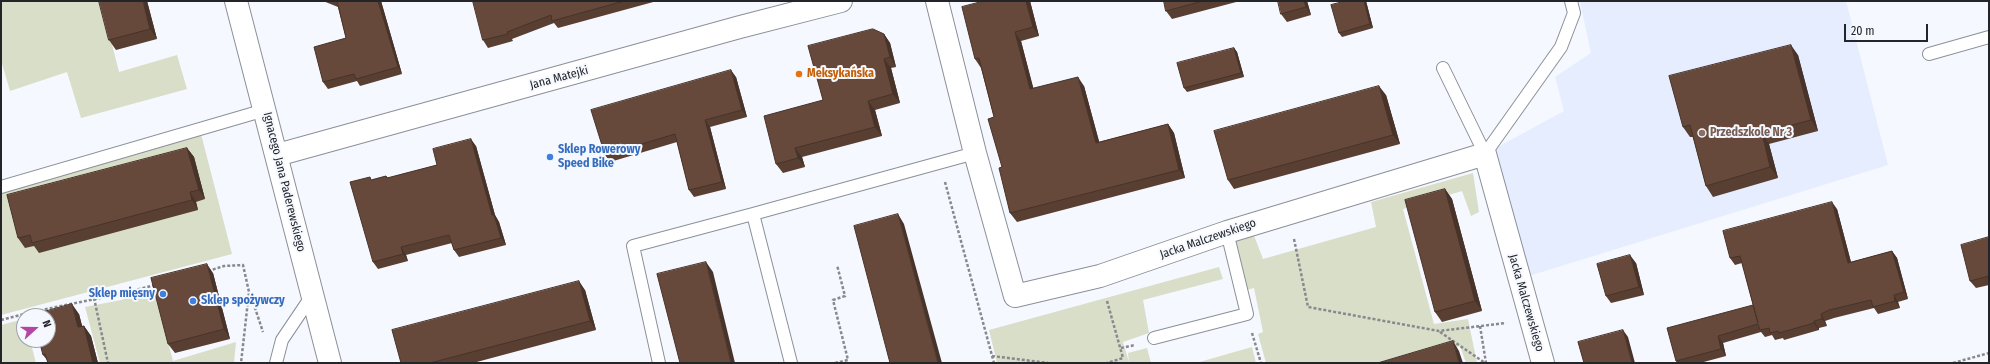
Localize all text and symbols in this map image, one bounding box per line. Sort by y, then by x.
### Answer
scale bar [1846,16,1930,42]
text: 20 m [1851,24,1875,38]
street label: Jana Matejki [528,63,590,93]
place label: Meksykańska [807,67,874,81]
marker: Meksykańska [794,69,804,79]
street label: Ignacego Jana Paderewskiego [260,111,308,253]
place label: Przedszkole Nr 3 [1710,126,1792,140]
marker: Przedszkole Nr 3 [1697,128,1707,138]
place label: Sklep Rowerowy Speed Bike [558,143,640,171]
marker: Sklep Rowerowy Speed Bike [545,152,555,162]
street label: Jacka Malczewskiego [1158,216,1258,262]
street label: Jacka Malczewskiego [1505,253,1547,353]
place label: Sklep mięsny [89,287,155,301]
marker: Sklep mięsny [158,289,168,299]
place label: Sklep spożywczy [201,294,285,308]
marker: Sklep spożywczy [188,296,198,306]
north arrow [16,308,56,348]
text: N [39,318,54,329]

